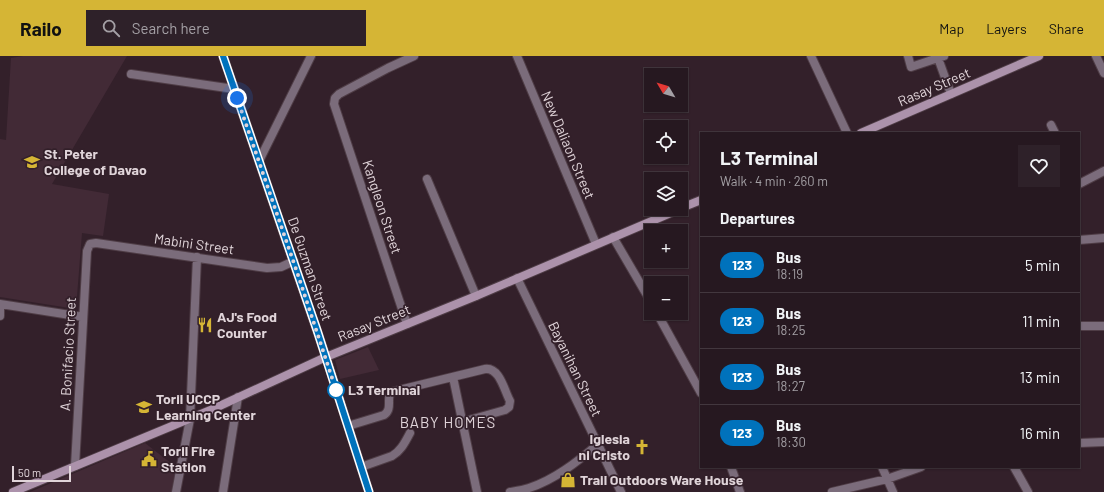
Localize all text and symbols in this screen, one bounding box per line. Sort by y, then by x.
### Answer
search box [86,10,366,46]
text: Railo [20,17,62,40]
icon: search [100,17,122,39]
text: Search here [132,19,210,37]
text: Map [939,20,964,37]
text: Layers [986,20,1027,37]
text: Share [1049,20,1084,37]
street label: Rasay Street [895,64,973,109]
north arrow [644,68,688,112]
map controls [644,68,688,320]
your location [227,88,247,108]
street label: New Daliaon Street [538,88,599,201]
button: locate [644,120,688,164]
place label: St. Peter College of Davao [44,145,147,178]
button: heart [1018,145,1060,187]
text: L3 Terminal [720,146,818,169]
school or university icon: St. Peter College of Davao [23,153,41,171]
street label: Kangleon Street [359,158,406,256]
button: layers [644,172,688,216]
text: Walk · 4 min · 260 m [720,173,828,189]
text: Departures [720,209,795,227]
street label: De Guzman Street [285,215,336,323]
button: + [644,224,688,268]
street label: Mabini Street [153,229,235,258]
text: Bus [776,248,801,266]
text: 123 [732,256,752,273]
text: 5 min [1025,256,1060,274]
text: 18:19 [776,266,803,282]
button: − [644,276,688,320]
street label: A. Bonifacio Street [56,297,79,411]
street label: Rasay Street [335,300,413,345]
text: Bus [776,304,801,322]
place label: AJ's Food Counter [217,308,277,341]
text: 123 [732,312,752,329]
text: 11 min [1022,312,1060,330]
restaurant icon: AJ's Food Counter [196,316,214,334]
street label: Bayanihan Street [545,318,606,419]
text: 18:25 [776,322,805,338]
text: Bus [776,360,801,378]
text: 123 [732,368,752,385]
text: 13 min [1020,368,1060,386]
text: 18:27 [776,378,805,394]
marker: L3 Terminal [327,381,345,399]
place label: L3 Terminal [348,381,420,398]
place label: Toril UCCP Learning Center [156,390,256,423]
school or university icon: Toril UCCP Learning Center [135,398,153,416]
district label: BABY HOMES [400,413,496,431]
text: Bus [776,416,801,434]
text: 123 [732,424,752,441]
text: 16 min [1020,424,1060,442]
place label: Iglesia ni Cristo [578,430,630,463]
text: 18:30 [776,434,806,450]
church icon: Iglesia ni Cristo [633,438,651,456]
place label: Toril Fire Station [161,442,216,475]
public building icon: Toril Fire Station [140,450,158,468]
scale bar [12,464,71,483]
text: 50 m [18,466,41,479]
shop icon: Trail Outdoors Ware House [559,471,577,489]
place label: Trail Outdoors Ware House [580,471,744,488]

